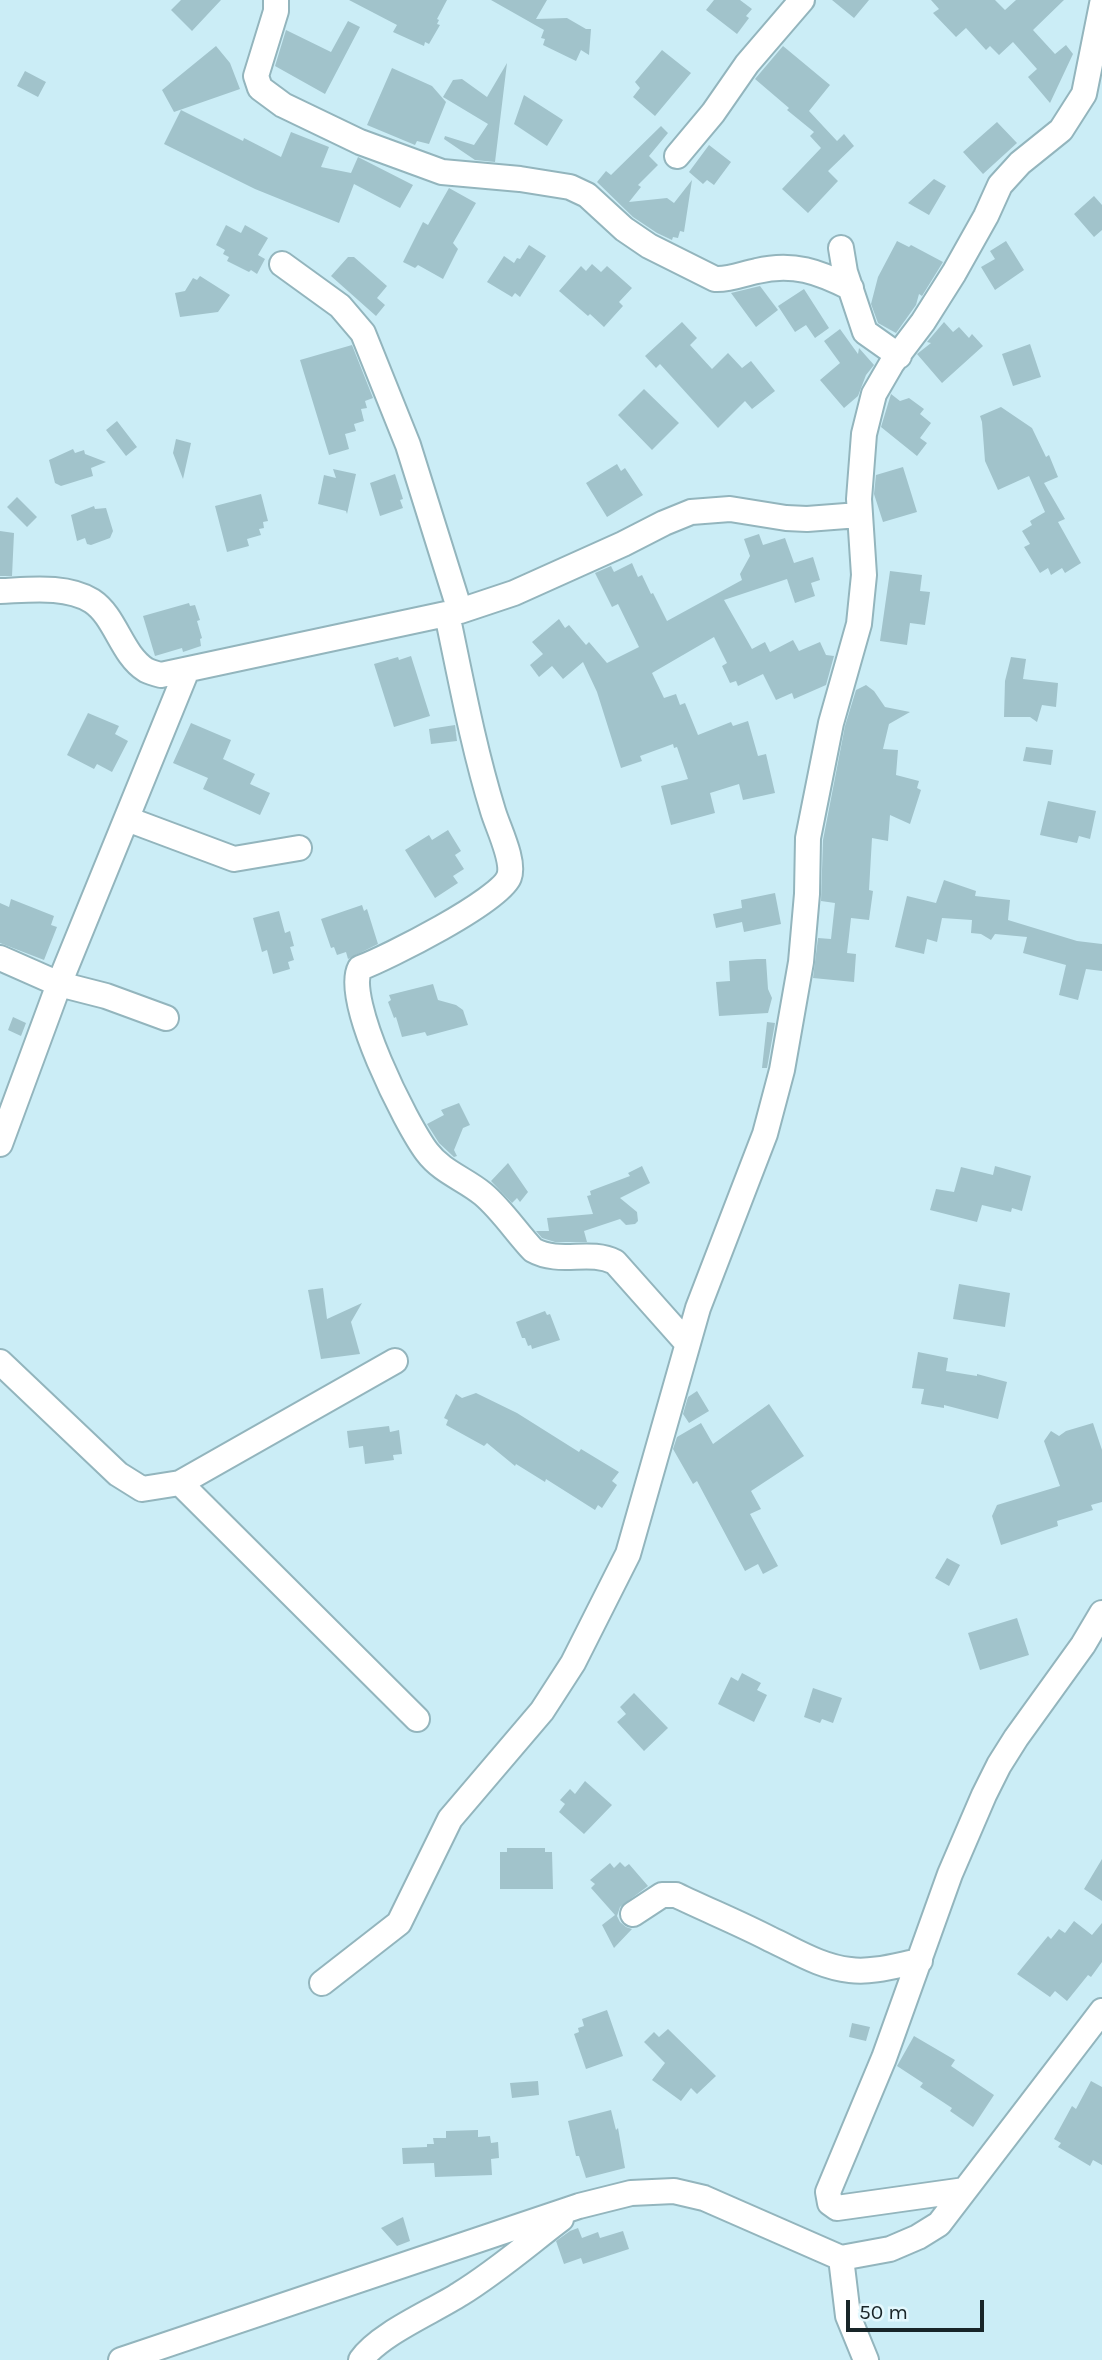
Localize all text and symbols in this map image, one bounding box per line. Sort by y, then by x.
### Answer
scale bar [850,2286,988,2330]
text: 50 m [859,2300,908,2324]

